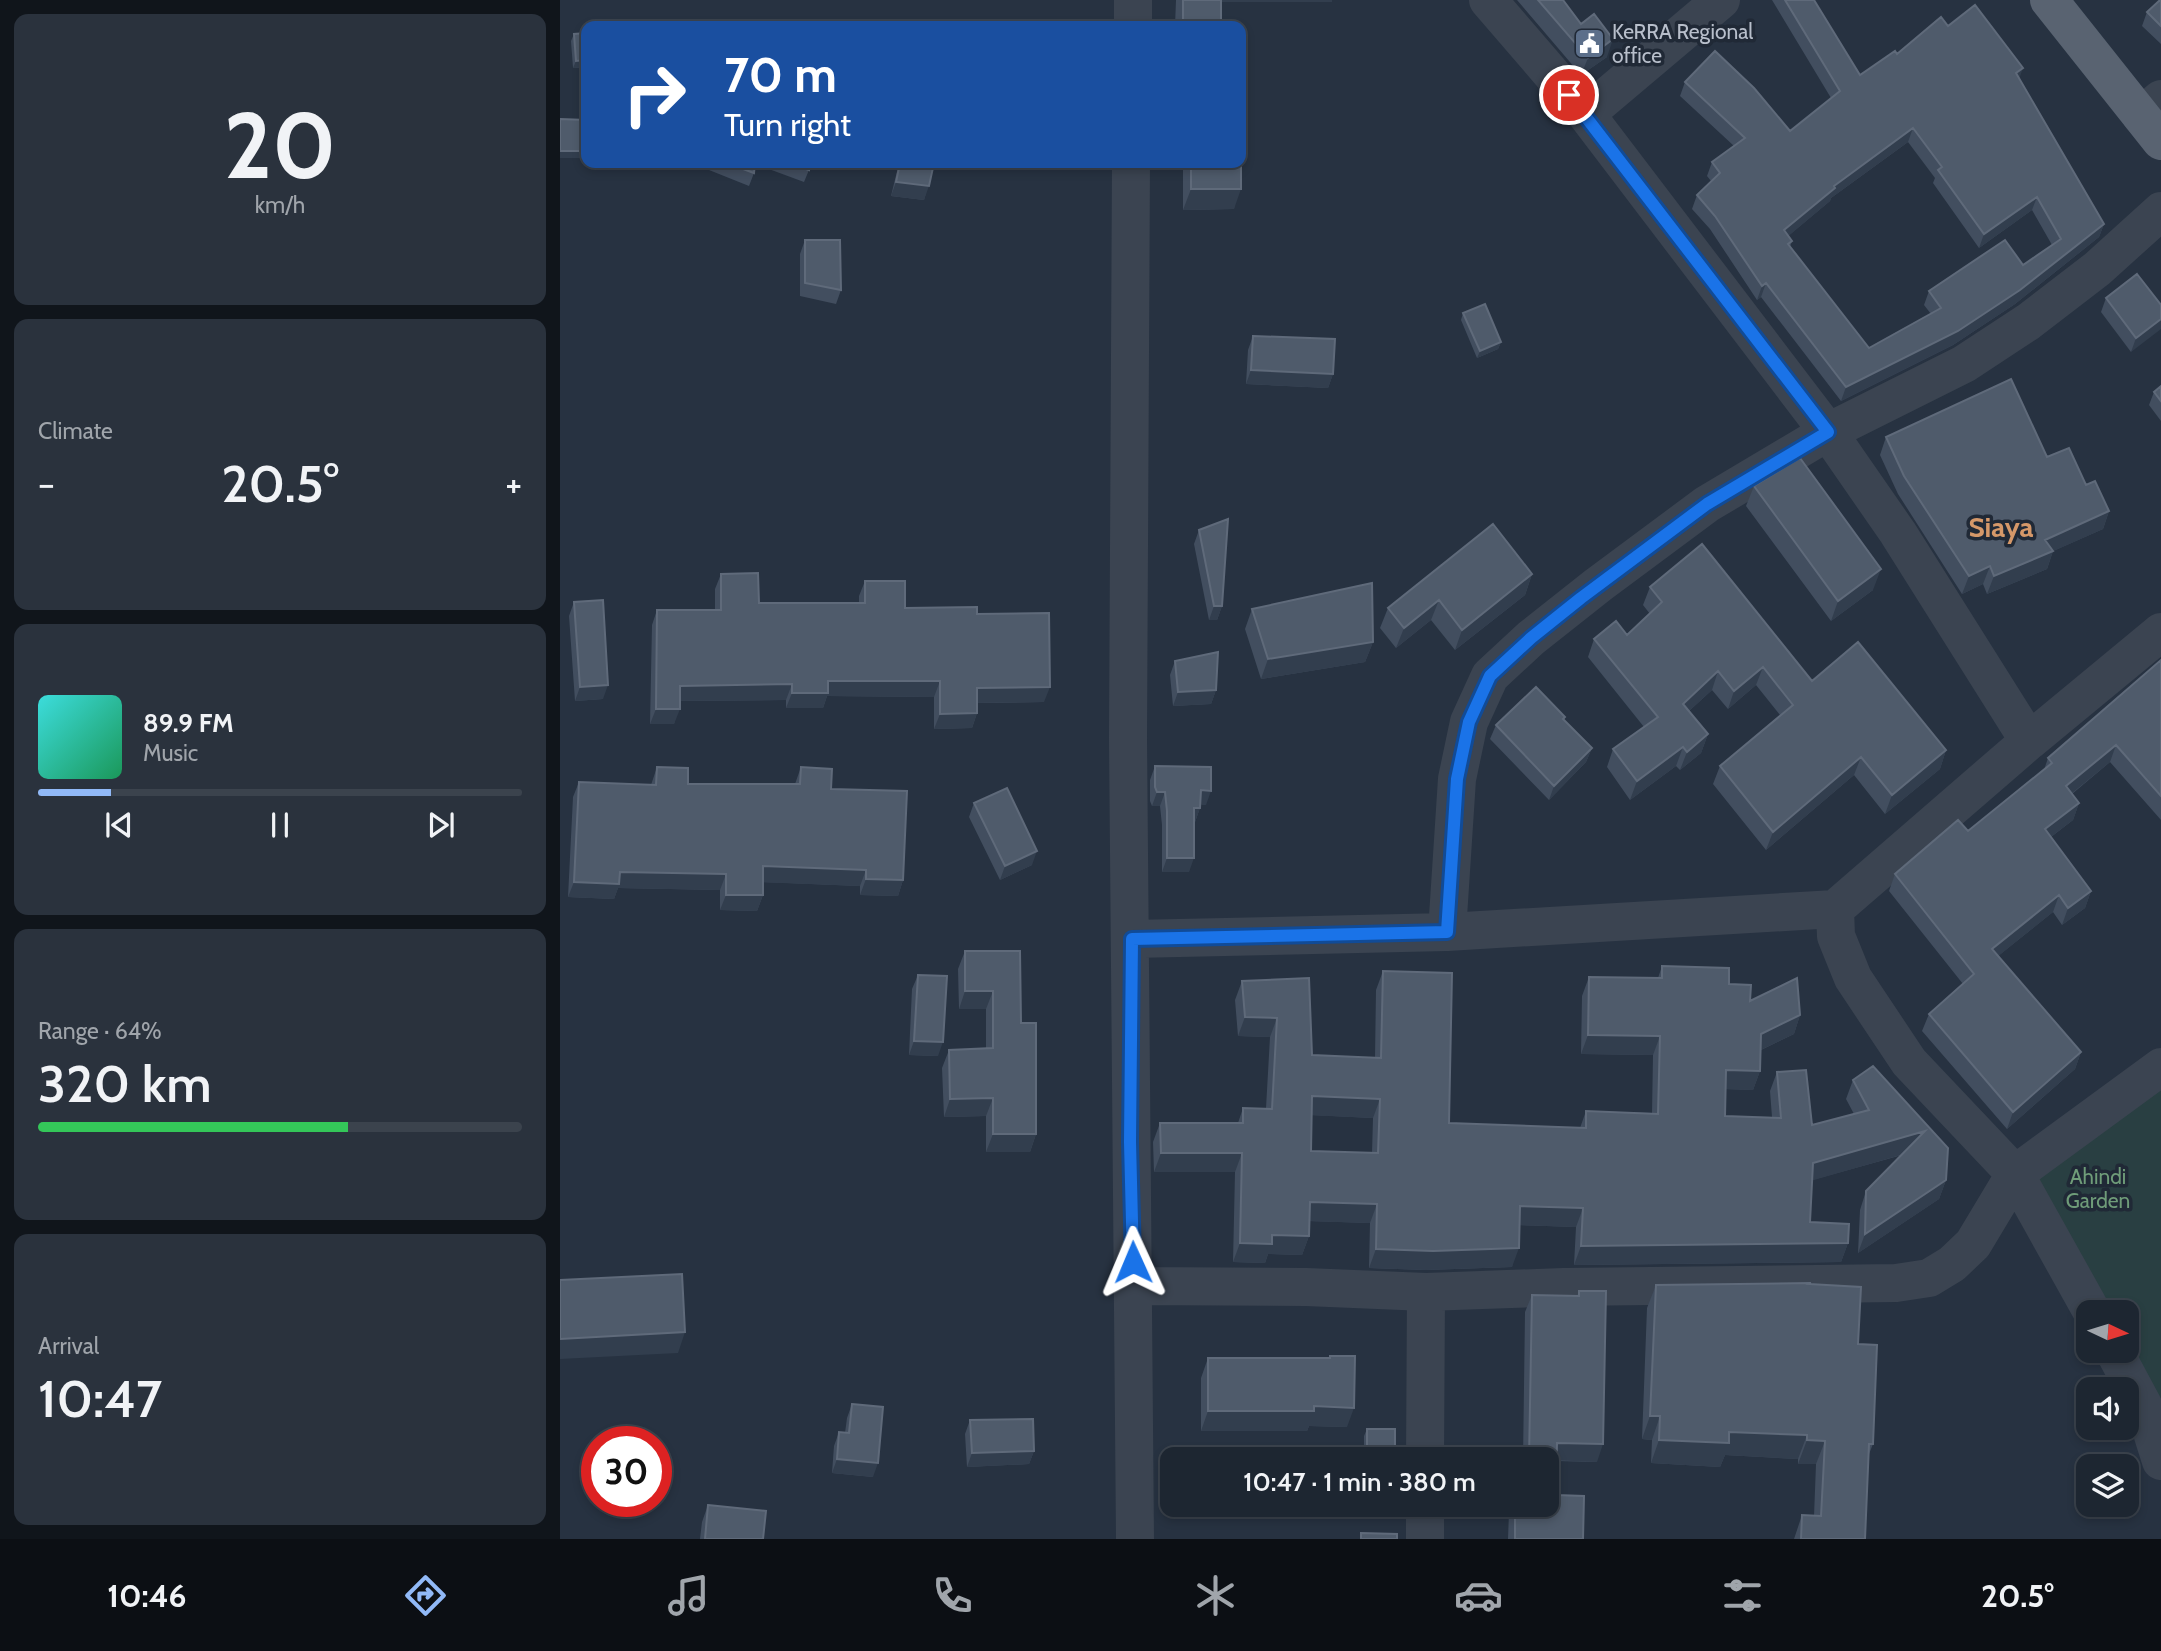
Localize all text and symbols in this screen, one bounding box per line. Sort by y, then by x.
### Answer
place label: KeRRA Regional office [1612,19,1753,68]
public building icon: KeRRA Regional office [1572,26,1606,60]
text: 70 m [724,45,837,104]
icon: right [609,49,700,140]
pin [1539,65,1599,125]
icon: arrive [1550,76,1588,114]
text: 20 [224,90,336,201]
text: Turn right [724,105,851,144]
text: km/h [255,191,305,219]
text: Climate [38,417,113,445]
text: 20.5° [221,452,339,515]
text: − [38,460,55,507]
text: + [505,460,522,507]
district label: Siaya [1969,510,2034,544]
text: 89.9 FM [143,707,234,739]
text: Music [143,739,198,767]
icon: previous [100,806,138,844]
icon: pause [261,806,299,844]
icon: next [422,806,460,844]
text: Range · 64% [38,1017,162,1045]
text: 320 km [38,1052,212,1115]
park label: Ahindi Garden [2066,1164,2130,1213]
position arrow [1096,1225,1170,1299]
north arrow [2076,1300,2138,1363]
map controls [2076,1300,2139,1517]
text: Arrival [38,1332,99,1360]
text: 10:47 [38,1367,162,1430]
button: sound [2076,1377,2139,1440]
speed limit sign: 30 [581,1426,672,1517]
button: layers [2076,1454,2139,1517]
text: 10:47 · 1 min · 380 m [1243,1466,1476,1498]
icon: directions [401,1571,450,1620]
icon: music [664,1571,713,1620]
icon: phone [928,1571,977,1620]
icon: climate [1191,1571,1240,1620]
icon: car [1454,1571,1503,1620]
icon: filters [1718,1571,1767,1620]
text: 10:46 [107,1576,187,1615]
text: 20.5° [1981,1576,2054,1615]

